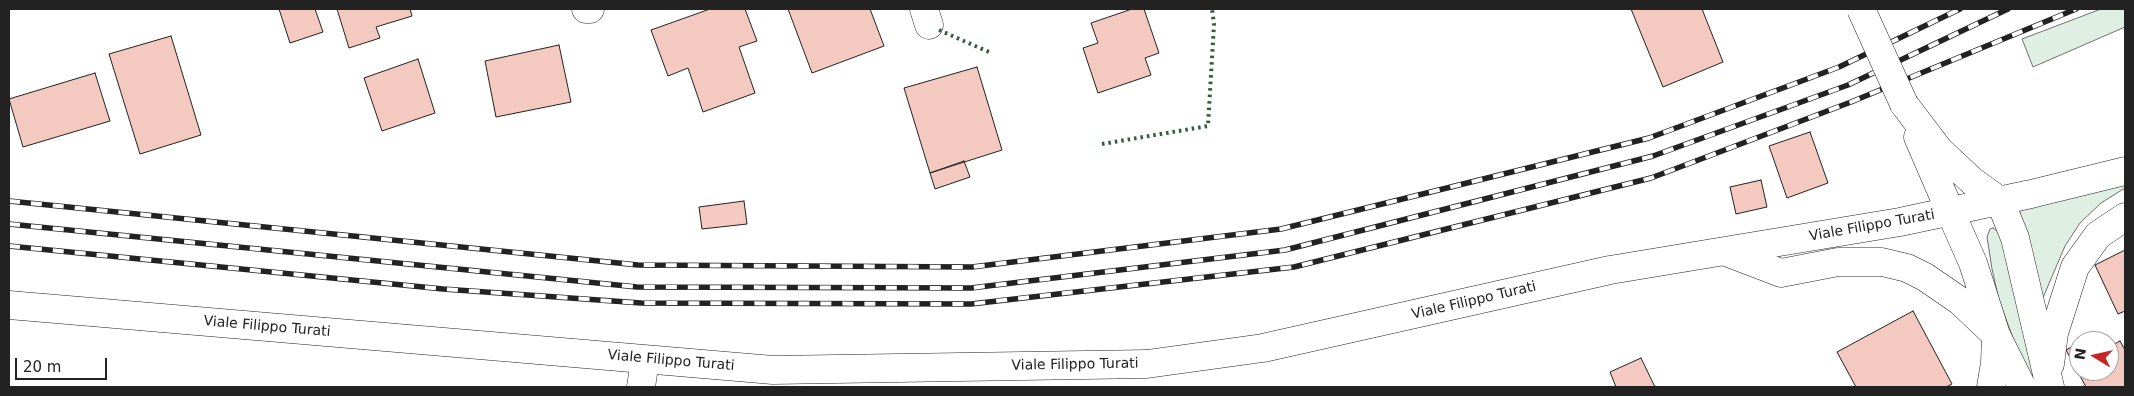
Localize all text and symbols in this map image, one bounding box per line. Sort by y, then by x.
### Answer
street label: Viale Filippo Turati [1808,207,1936,245]
street label: Viale Filippo Turati [1410,279,1538,323]
street label: Viale Filippo Turati [203,313,331,341]
north arrow [2069,331,2119,381]
street label: Viale Filippo Turati [607,347,735,375]
text: N [2071,347,2089,361]
scale bar [18,348,110,380]
street label: Viale Filippo Turati [1011,355,1139,375]
text: 20 m [23,358,61,376]

